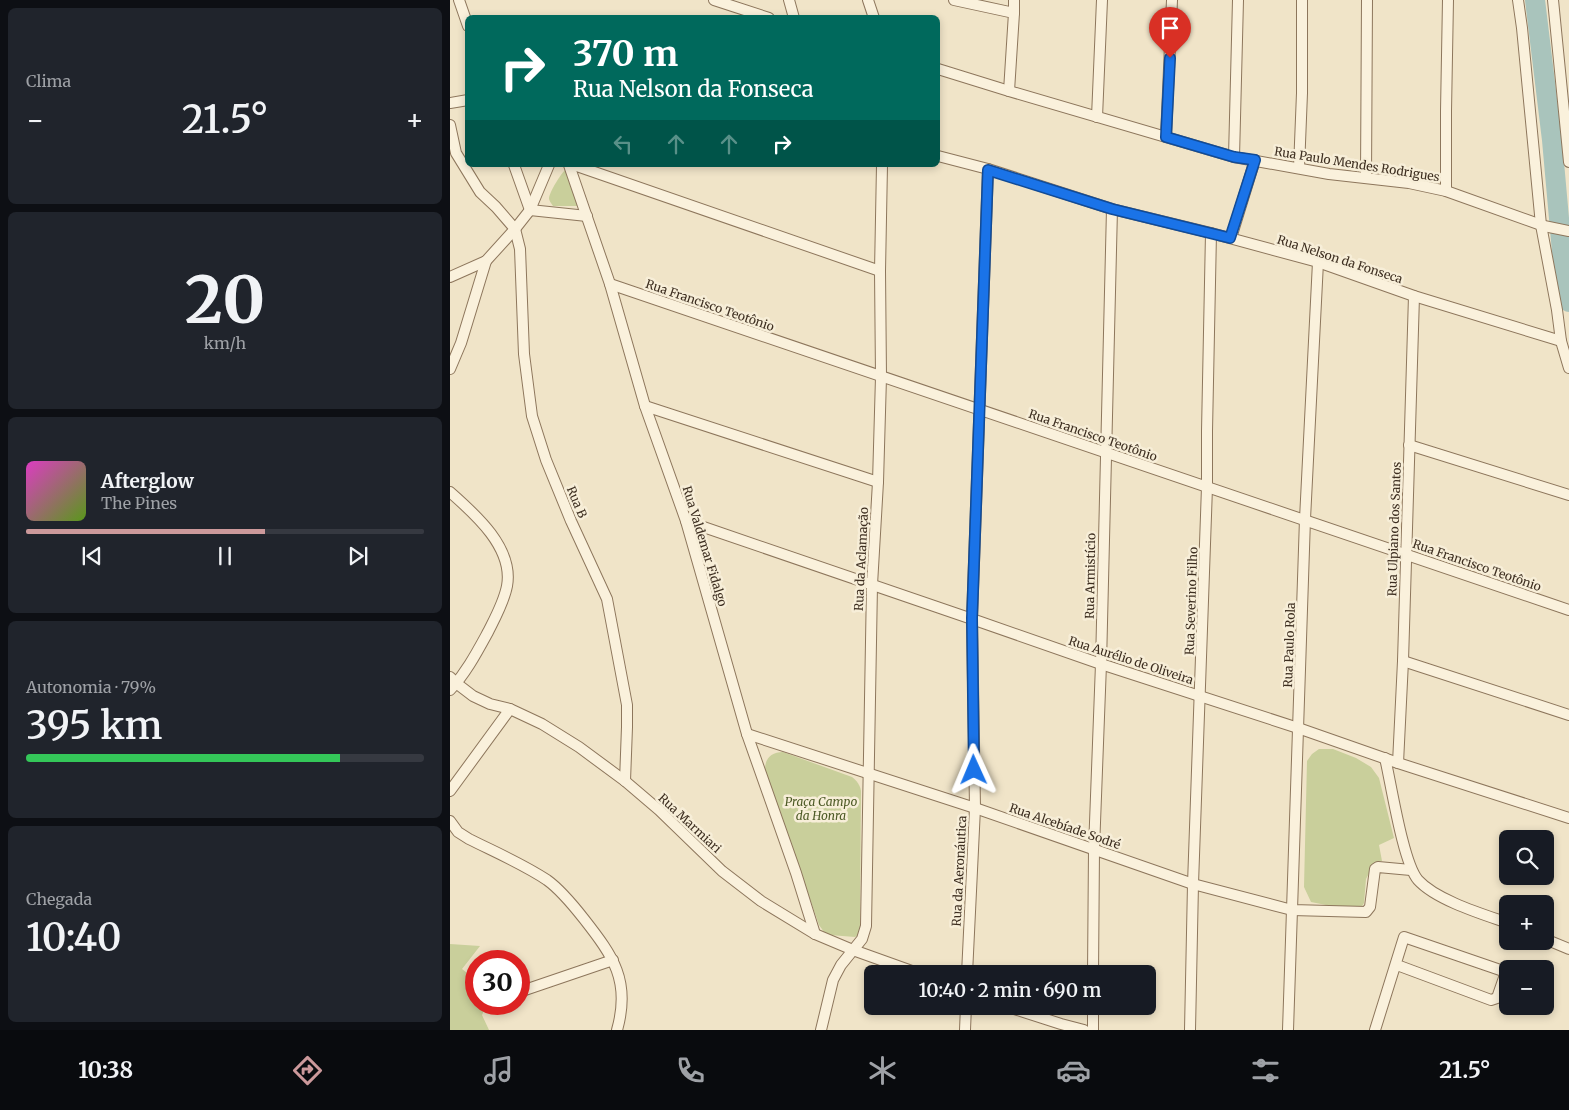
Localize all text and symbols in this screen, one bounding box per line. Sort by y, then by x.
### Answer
pin [1149,7,1191,58]
icon: arrive [1156,14,1184,42]
text: 370 m [573,32,678,76]
icon: right [490,35,555,100]
text: Clima [26,71,71,91]
text: Rua Nelson da Fonseca [573,75,813,103]
text: 21.5° [182,96,268,143]
text: − [26,102,45,138]
text: + [405,102,424,138]
icon: left [609,130,637,158]
icon: ahead [662,130,690,158]
icon: ahead [715,130,743,158]
icon: right [768,130,796,158]
street label: Rua Paulo Mendes Rodrigues [1273,144,1441,185]
street label: Rua Nelson da Fonseca [1275,232,1405,287]
text: 20 [185,259,265,341]
street label: Rua Francisco Teotônio [644,276,776,334]
text: km/h [204,333,246,353]
street label: Rua Francisco Teotônio [1027,406,1159,464]
street label: Rua Ulpiano dos Santos [1384,461,1404,597]
text: Afterglow [101,469,194,493]
street label: Rua B [564,484,590,520]
street label: Rua Valdemar Fidalgo [680,484,730,608]
text: The Pines [101,493,177,513]
street label: Rua da Aclamação [851,507,871,611]
street label: Rua Armistício [1082,533,1098,619]
street label: Rua Francisco Teotônio [1411,536,1543,594]
icon: previous [78,542,106,570]
icon: pause [211,542,239,570]
icon: next [344,542,372,570]
street label: Rua Severino Filho [1182,547,1200,655]
street label: Rua Paulo Rola [1280,602,1298,688]
street label: Rua Aurélio de Oliveira [1067,633,1196,687]
text: Autonomia · 79% [26,677,156,697]
text: 395 km [26,702,163,749]
position arrow [947,743,999,795]
street label: Rua Marmiari [656,790,725,856]
park label: Praça Campo da Honra [785,794,857,823]
street label: Rua Alcebíade Sodré [1007,800,1123,852]
street label: Rua da Aeronáutica [949,815,969,927]
map controls [1499,830,1554,1015]
button: search [1499,830,1554,885]
text: Chegada [26,889,92,909]
button: + [1499,895,1554,950]
text: 10:40 [26,914,122,961]
speed limit sign: 30 [465,950,530,1015]
button: − [1499,960,1554,1015]
text: 10:40 · 2 min · 690 m [918,978,1102,1002]
icon: directions [290,1053,325,1088]
icon: music [481,1053,516,1088]
icon: phone [673,1053,708,1088]
icon: climate [865,1053,900,1088]
icon: car [1056,1053,1091,1088]
icon: filters [1248,1053,1283,1088]
text: 10:38 [78,1056,133,1084]
text: 21.5° [1439,1056,1491,1084]

